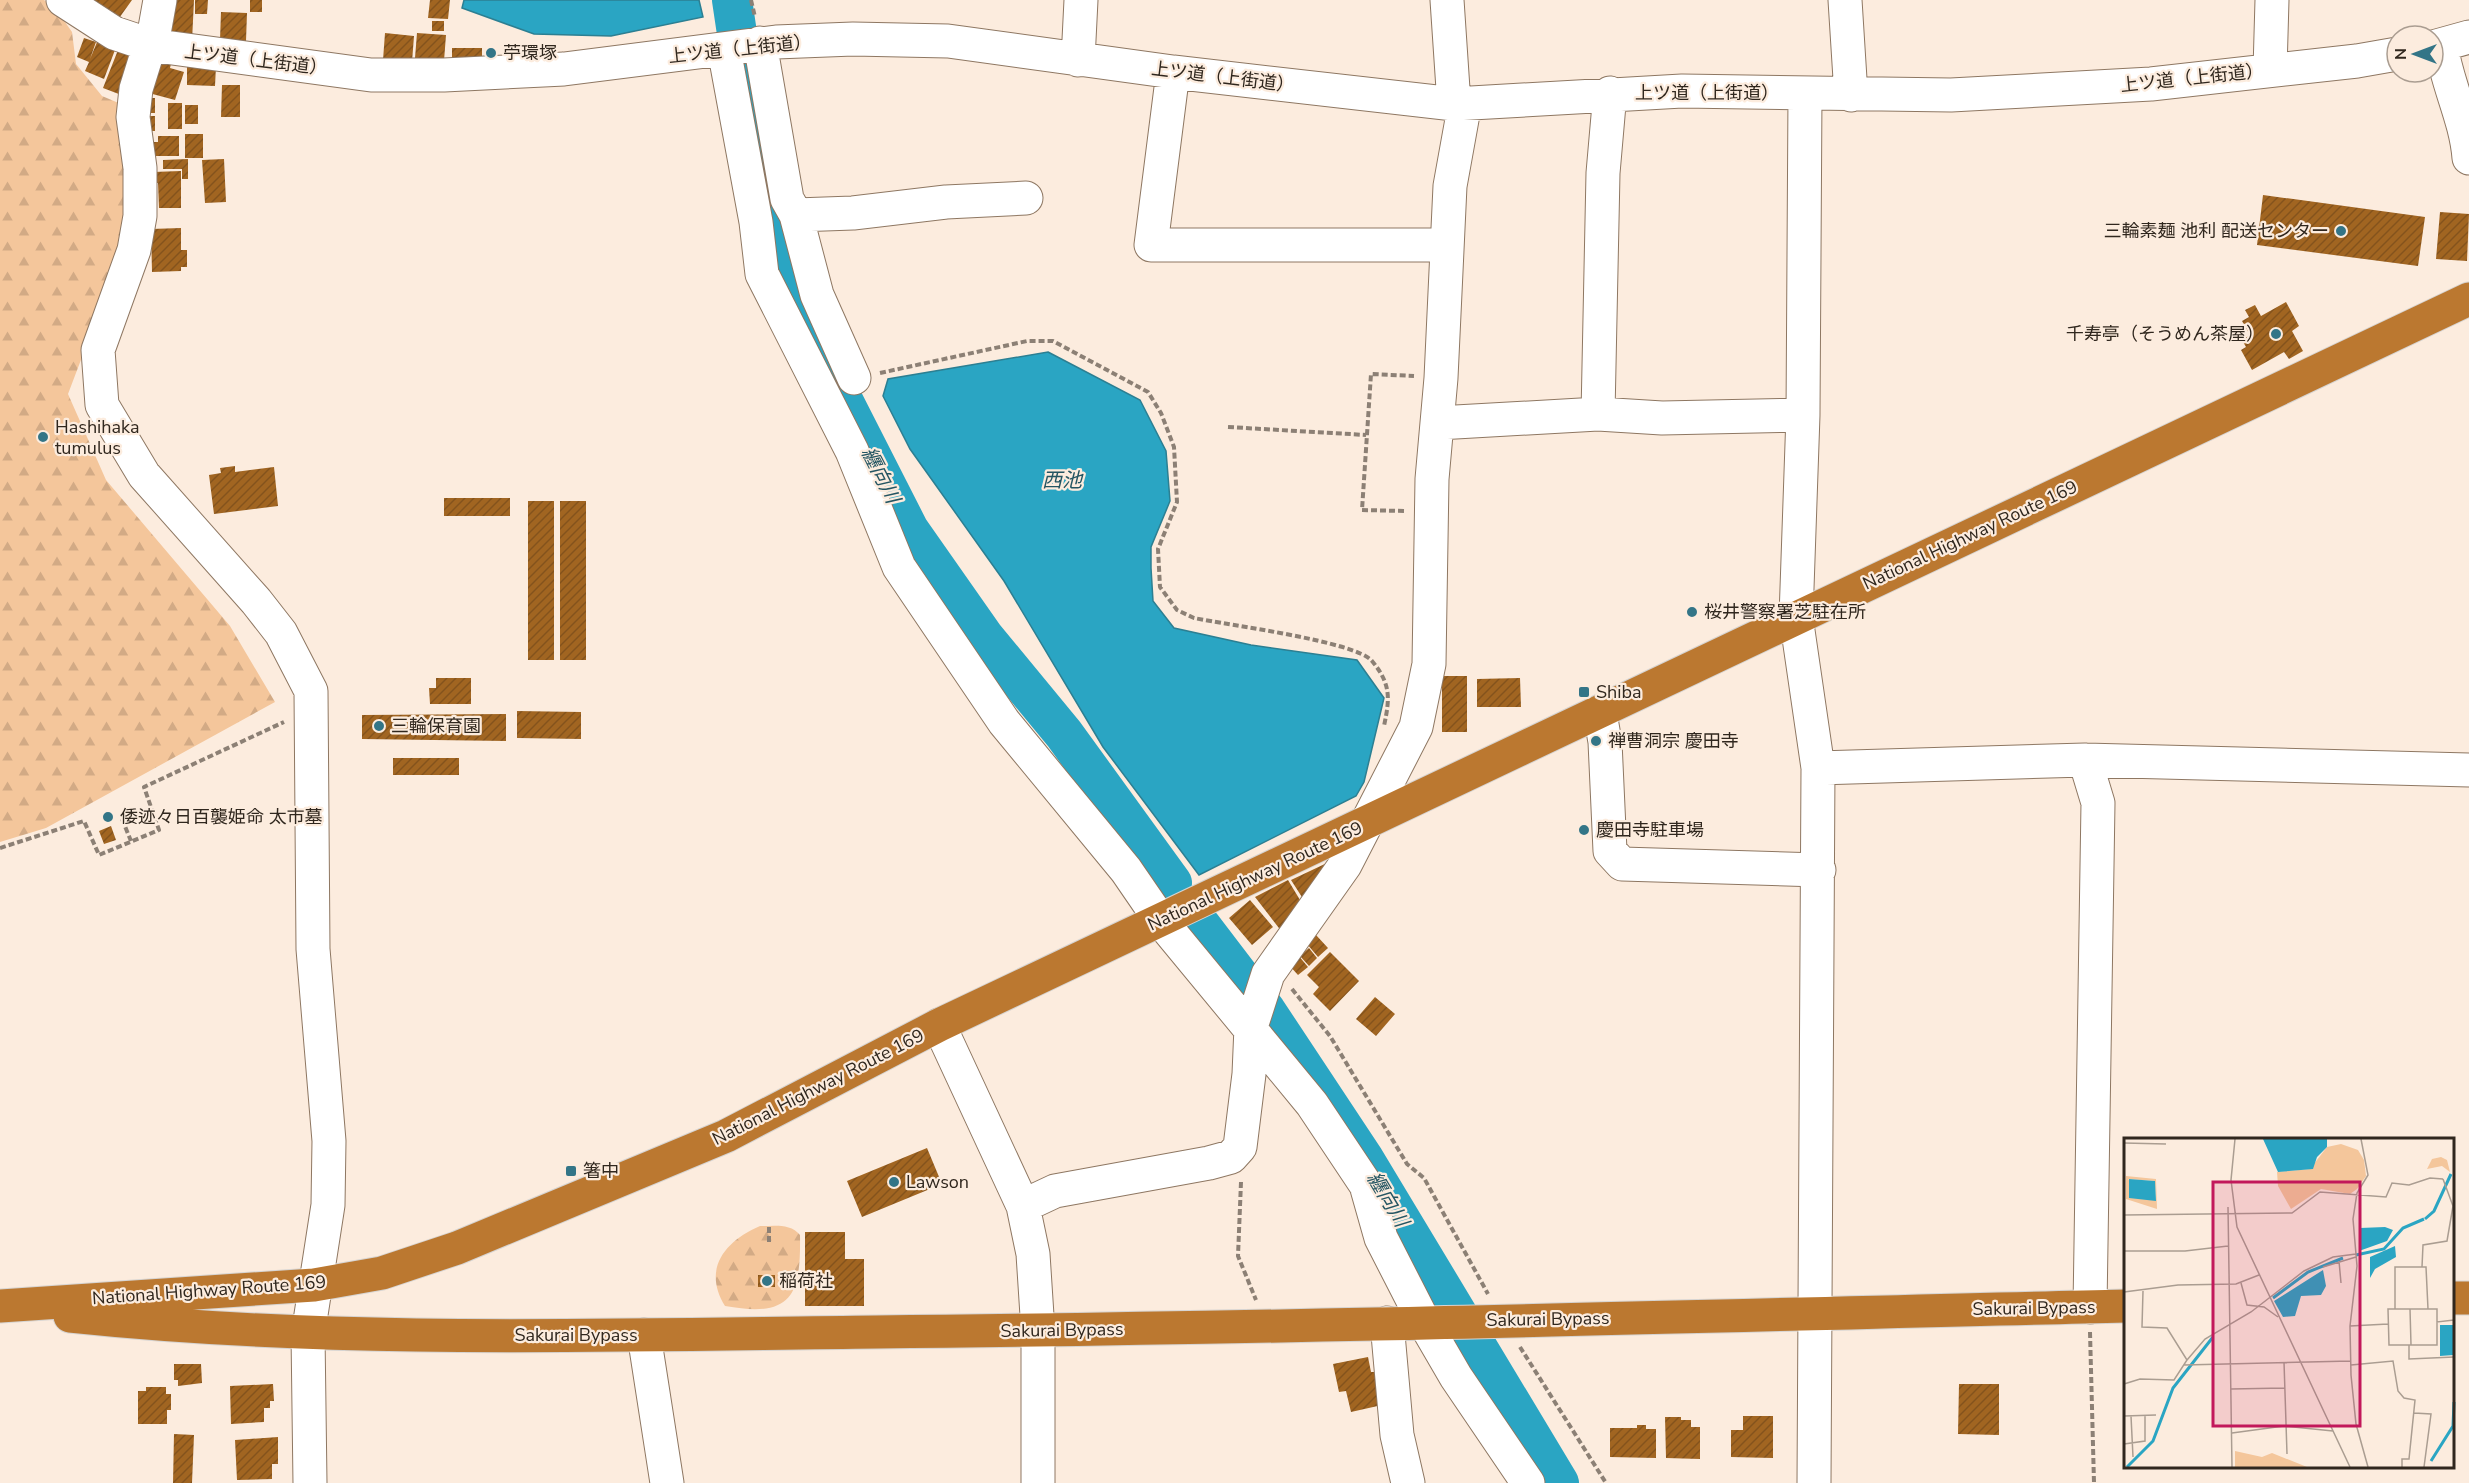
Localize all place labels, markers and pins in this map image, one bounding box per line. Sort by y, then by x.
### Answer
place label: 苧環塚 [503,41,557,65]
marker: 苧環塚 [484,46,498,60]
place label: 三輪素麺 池利 配送センター [2104,219,2329,243]
marker: 三輪素麺 池利 配送センター [2334,224,2348,238]
place label: 千寿亭（そうめん茶屋） [2066,322,2264,346]
marker: 千寿亭（そうめん茶屋） [2269,327,2283,341]
place label: Hashihaka tumulus [55,415,140,460]
marker: Hashihaka tumulus [36,430,50,444]
place label: 桜井警察署芝駐在所 [1704,600,1866,624]
marker: 桜井警察署芝駐在所 [1685,605,1699,619]
place label: Shiba [1596,680,1642,704]
marker: Shiba [1577,685,1591,699]
place label: 三輪保育園 [391,714,481,738]
marker: 三輪保育園 [372,719,386,733]
place label: 禅曹洞宗 慶田寺 [1608,729,1739,753]
marker: 禅曹洞宗 慶田寺 [1589,734,1603,748]
place label: 倭迹々日百襲姫命 太市墓 [120,805,323,829]
marker: 倭迹々日百襲姫命 太市墓 [101,810,115,824]
place label: 慶田寺駐車場 [1596,818,1704,842]
marker: 慶田寺駐車場 [1577,823,1591,837]
place label: 箸中 [583,1159,619,1183]
marker: 箸中 [564,1164,578,1178]
place label: Lawson [906,1170,969,1194]
marker: Lawson [887,1175,901,1189]
place label: 稲荷社 [779,1269,833,1293]
marker: 稲荷社 [760,1274,774,1288]

